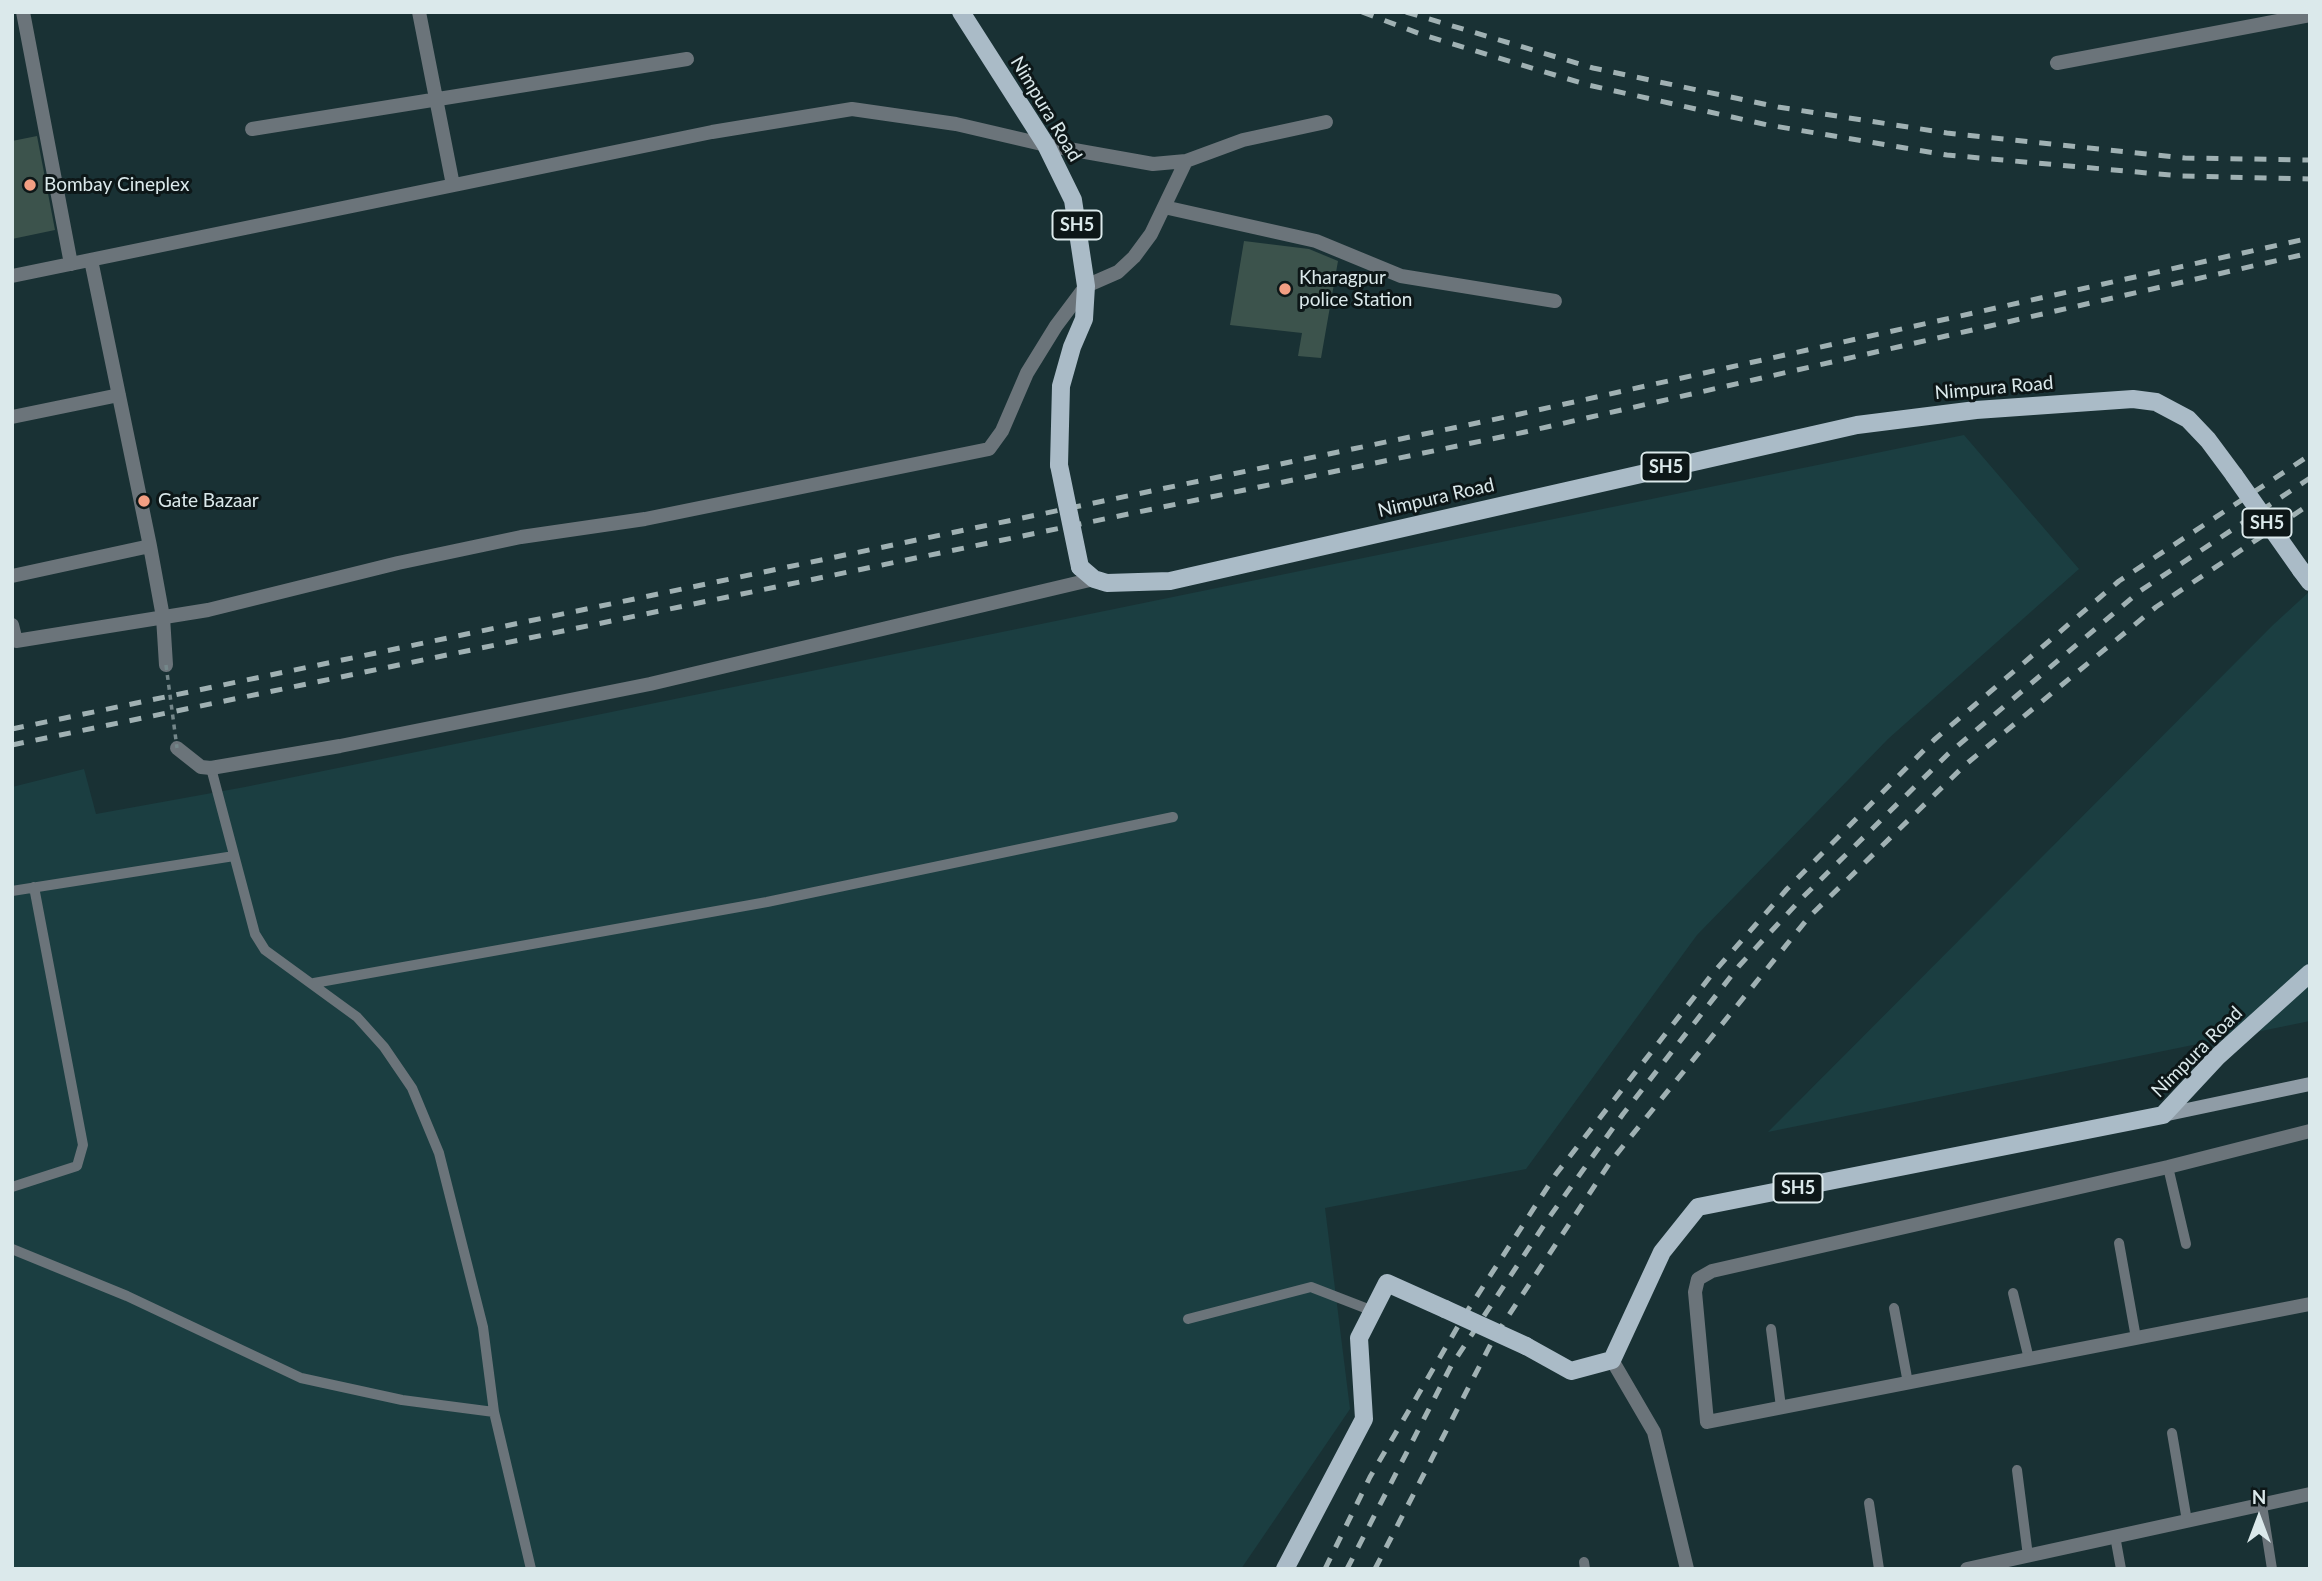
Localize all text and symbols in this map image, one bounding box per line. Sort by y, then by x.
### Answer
street label: Nimpura Road [1006,52,1086,166]
place label: Bombay Cineplex [44,174,189,196]
marker: Bombay Cineplex [22,177,38,193]
road number: SH5 [1052,210,1102,240]
place label: Kharagpur police Station [1299,267,1412,311]
marker: Kharagpur police Station [1277,281,1293,297]
street label: Nimpura Road [1934,371,2054,405]
road number: SH5 [1642,452,1690,481]
street label: Nimpura Road [1375,474,1497,522]
place label: Gate Bazaar [158,490,259,512]
marker: Gate Bazaar [136,493,152,509]
road number: SH5 [2242,508,2292,538]
street label: Nimpura Road [2147,1002,2247,1102]
road number: SH5 [1773,1174,1822,1203]
north arrow [2224,1483,2294,1553]
text: N [2252,1485,2266,1508]

